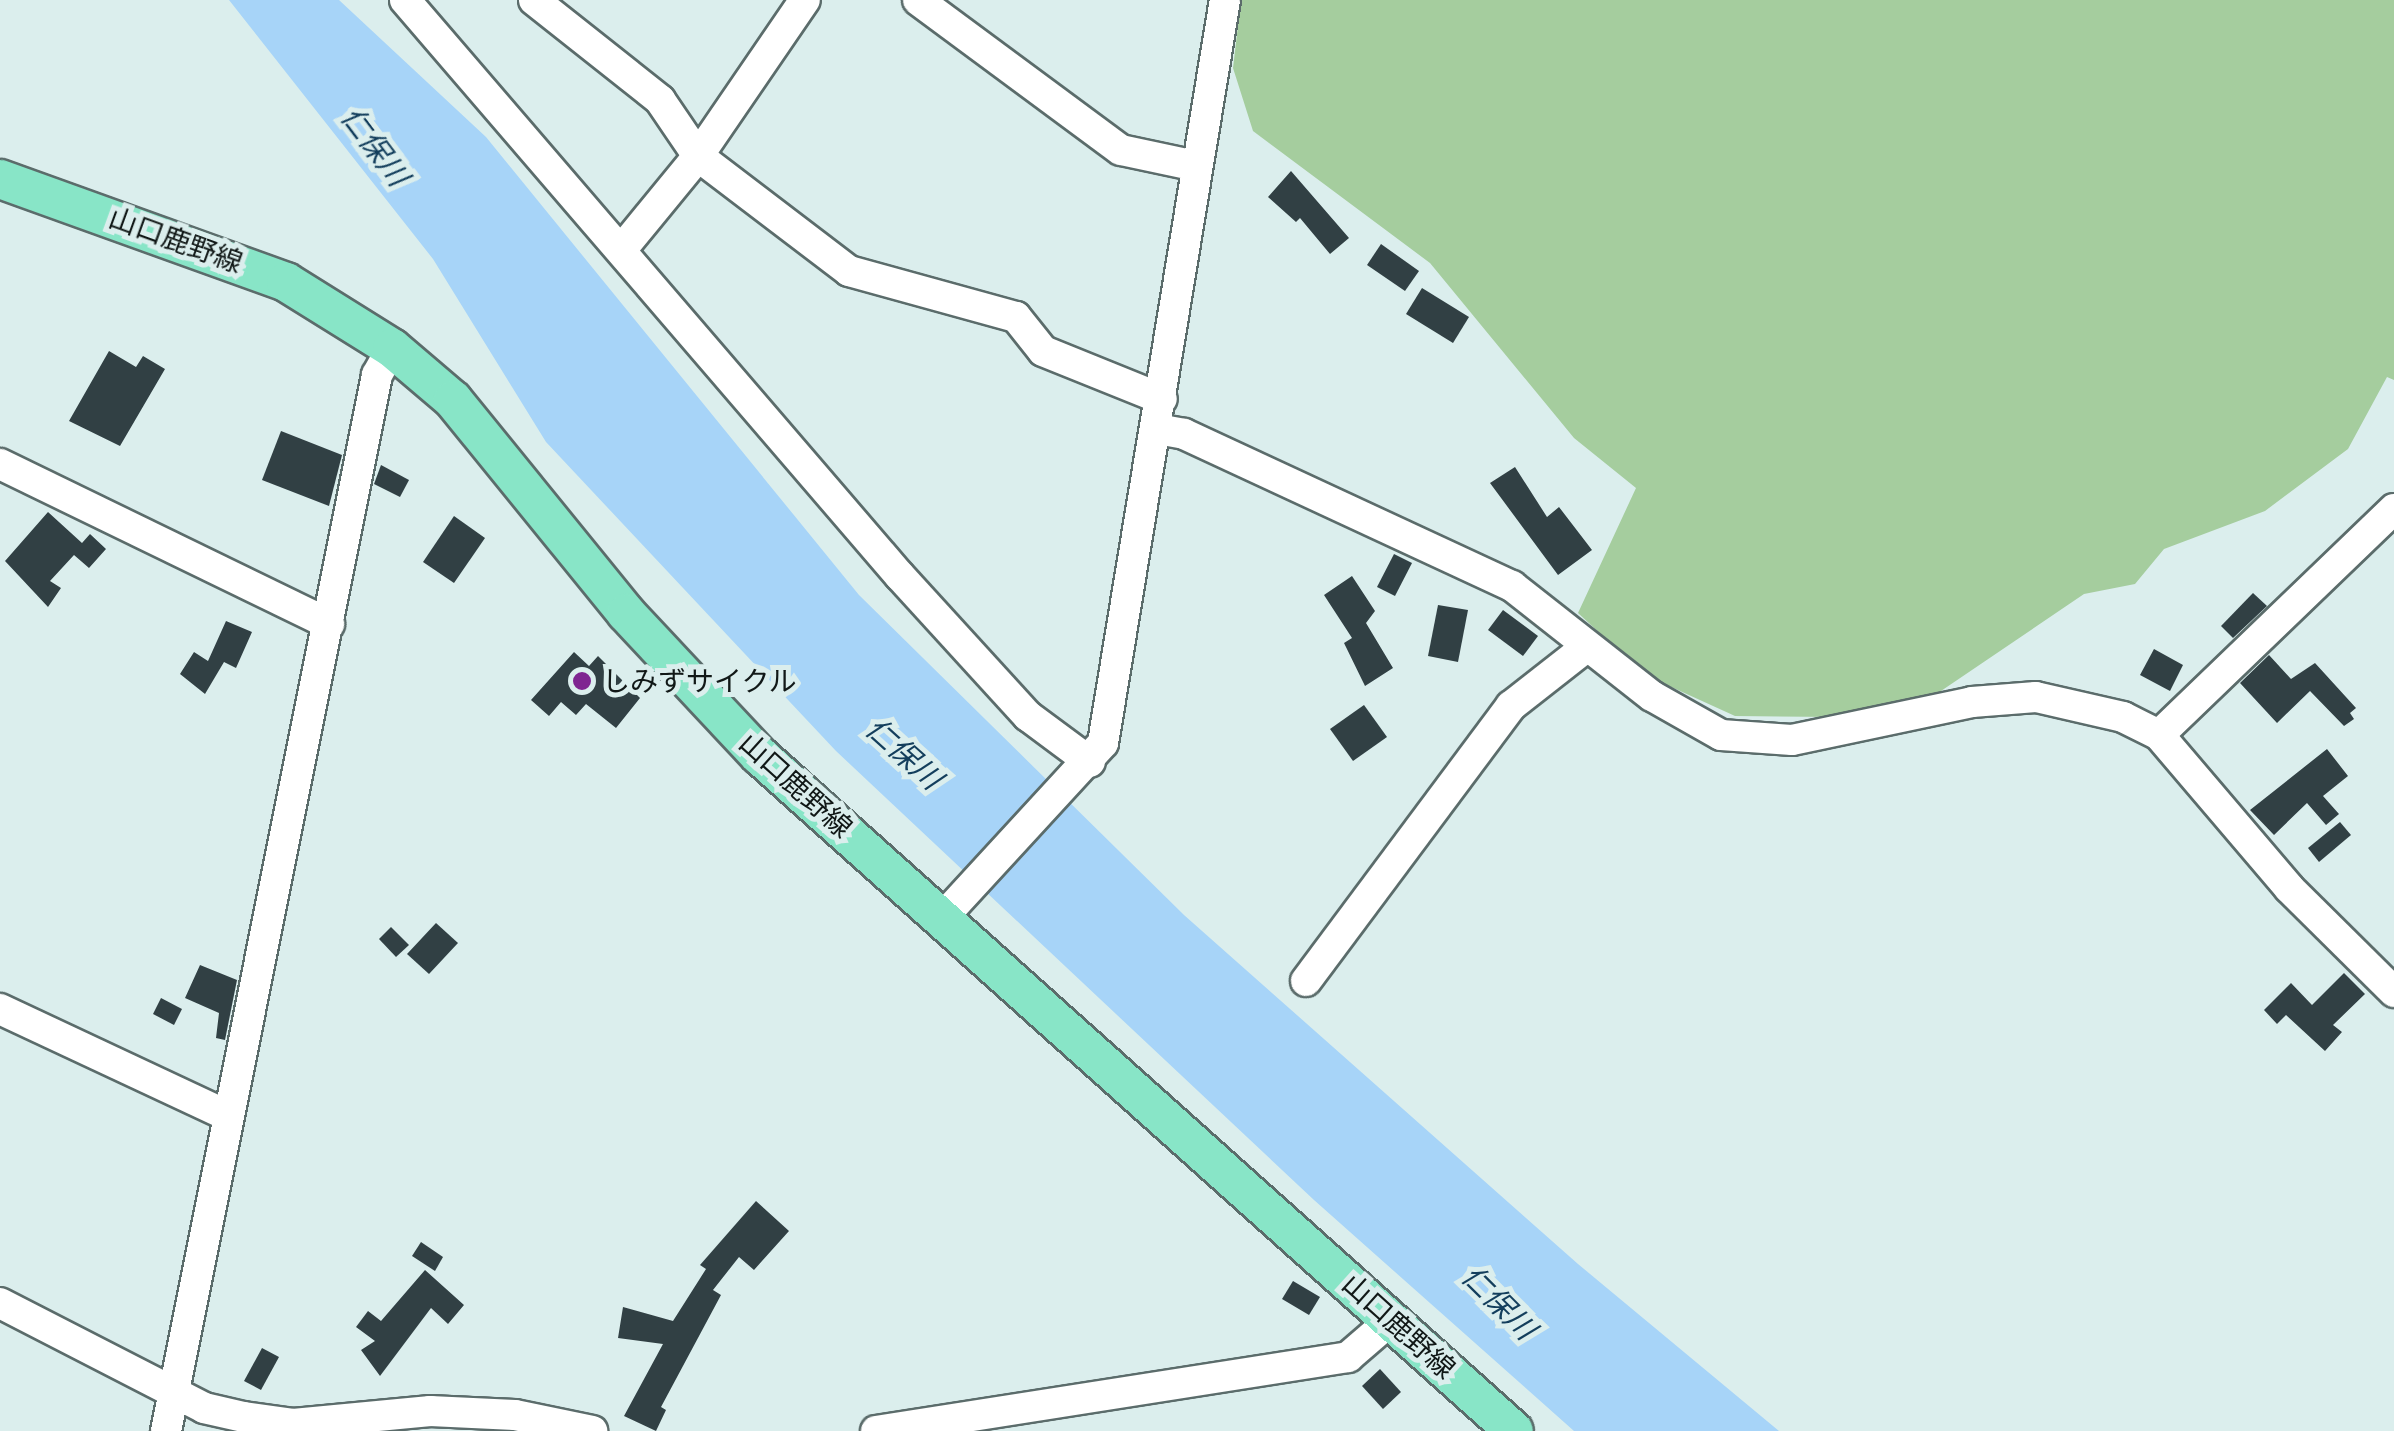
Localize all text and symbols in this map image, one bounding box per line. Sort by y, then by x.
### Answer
water label: 仁保川 [334,99,416,193]
street label: 山口鹿野線 [104,200,248,280]
place label: しみずサイクル [602,664,798,698]
marker: しみずサイクル [571,670,593,692]
water label: 仁保川 [859,710,949,796]
street label: 山口鹿野線 [733,726,859,844]
water label: 仁保川 [1454,1257,1544,1347]
street label: 山口鹿野線 [1336,1267,1462,1385]

